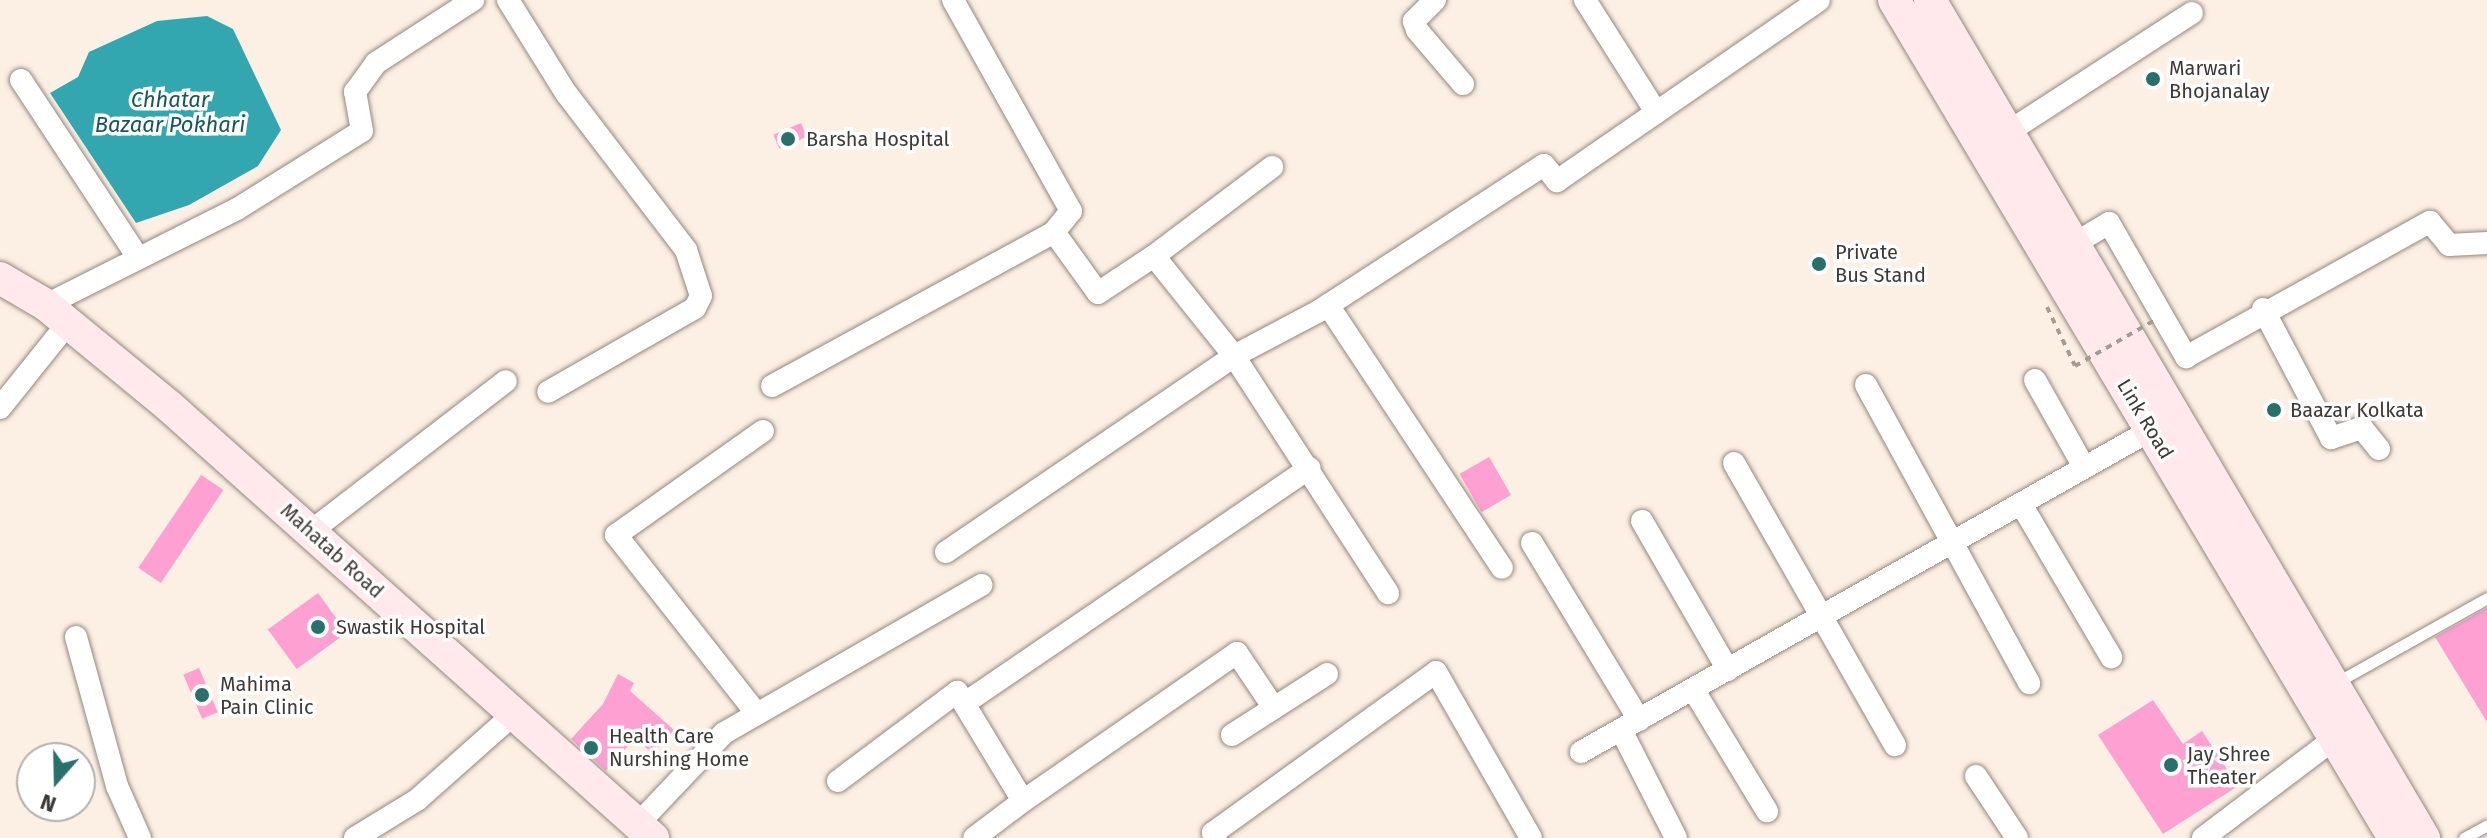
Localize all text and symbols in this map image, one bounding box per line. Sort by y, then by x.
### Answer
place label: Marwari Bhojanalay [2169,56,2270,103]
marker: Marwari Bhojanalay [2144,70,2162,88]
water label: Chhatar Bazaar Pokhari [95,86,245,138]
place label: Barsha Hospital [806,127,949,151]
marker: Barsha Hospital [777,128,799,150]
place label: Private Bus Stand [1835,240,1926,287]
marker: Private Bus Stand [1810,255,1828,273]
street label: Link Road [2112,375,2178,463]
place label: Baazar Kolkata [2290,398,2424,422]
marker: Baazar Kolkata [2265,401,2283,419]
street label: Mahatab Road [276,498,388,604]
place label: Swastik Hospital [336,615,485,639]
marker: Swastik Hospital [307,616,329,638]
place label: Mahima Pain Clinic [220,672,313,719]
marker: Mahima Pain Clinic [191,684,213,706]
place label: Health Care Nurshing Home [609,724,749,771]
marker: Health Care Nurshing Home [580,737,602,759]
north arrow [16,742,96,822]
place label: Jay Shree Theater [2187,742,2270,789]
marker: Jay Shree Theater [2162,756,2180,774]
text: N [37,788,60,818]

